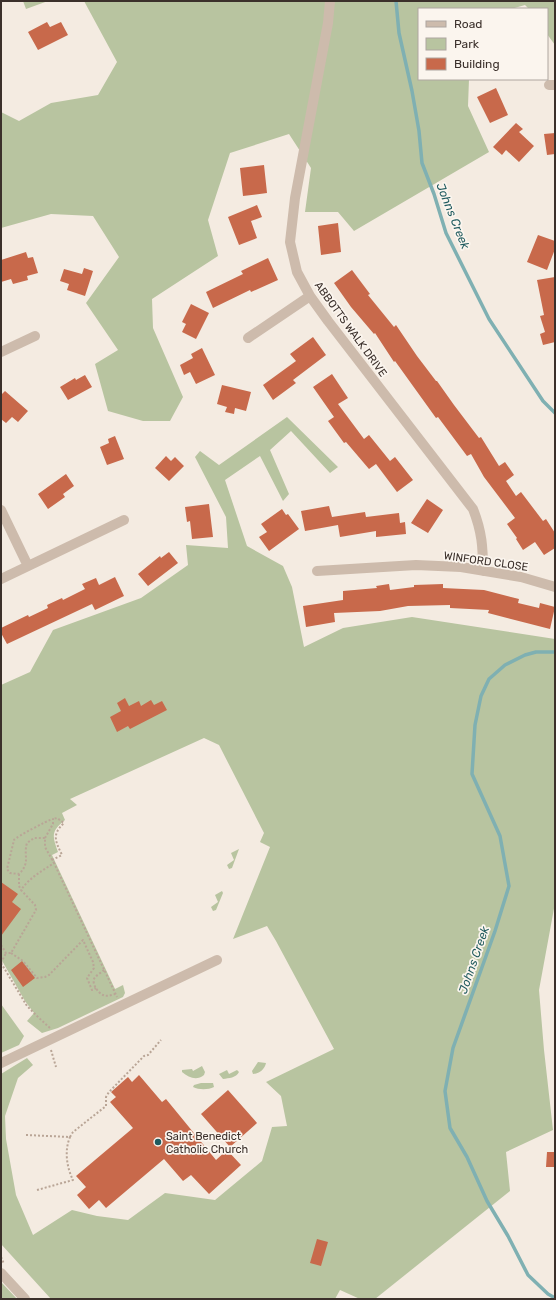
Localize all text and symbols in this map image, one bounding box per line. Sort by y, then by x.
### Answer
legend [418,8,548,80]
text: Road [454,17,482,31]
text: Park [454,37,480,51]
text: Building [454,57,500,71]
water label: Johns Creek [433,181,473,252]
street label: ABBOTTS WALK DRIVE [312,279,390,380]
street label: WINFORD CLOSE [443,549,529,574]
water label: Johns Creek [456,924,492,995]
place label: Saint Benedict Catholic Church [166,1130,248,1156]
marker: Saint Benedict Catholic Church [153,1137,163,1147]

